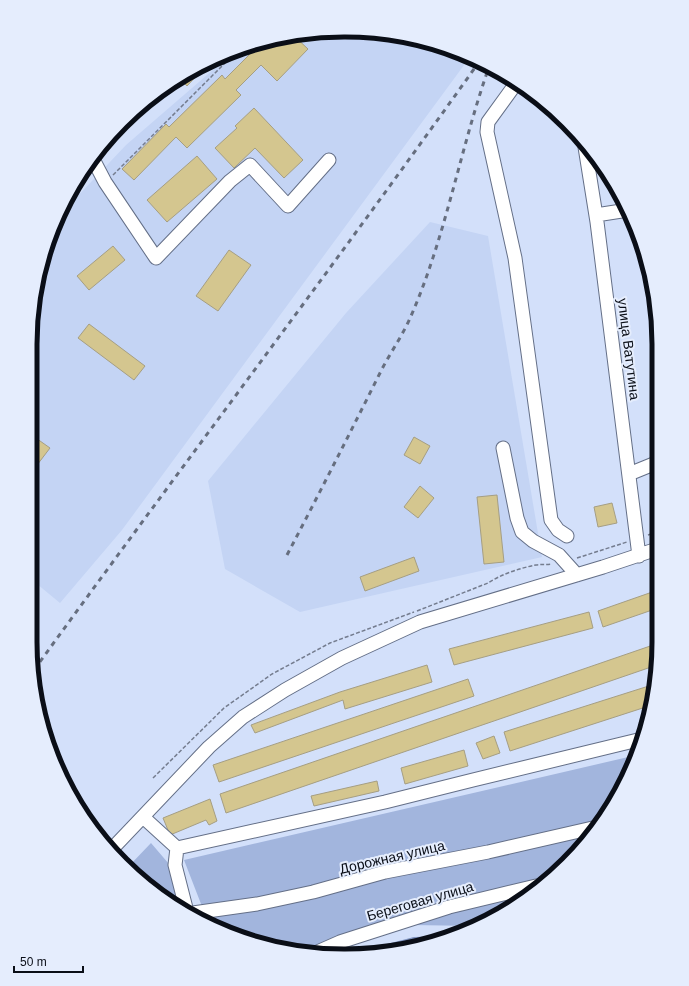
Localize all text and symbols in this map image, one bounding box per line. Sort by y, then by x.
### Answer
street label: улица Ватутина [615,297,643,401]
street label: Дорожная улица [338,837,446,877]
street label: Береговая улица [365,878,475,924]
scale bar [14,948,83,974]
text: 50 m [20,955,47,969]

